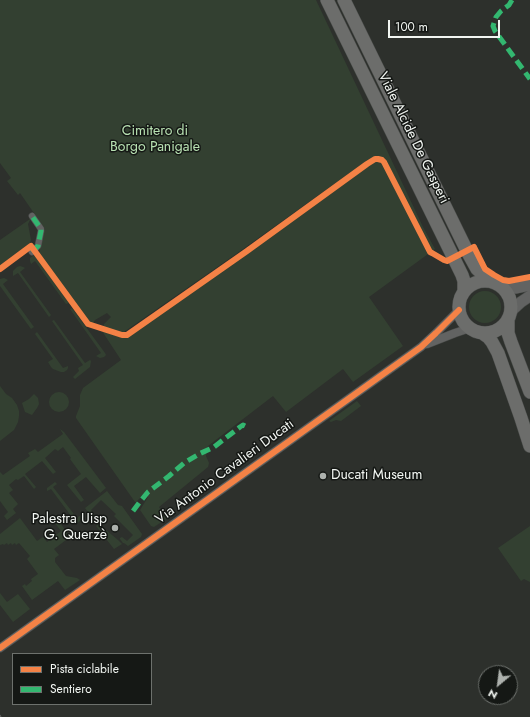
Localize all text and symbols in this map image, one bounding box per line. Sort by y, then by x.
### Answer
scale bar [390,12,502,38]
text: 100 m [395,18,428,36]
street label: Viale Alcide De Gasperi [374,70,452,206]
park label: Cimitero di Borgo Panigale [110,124,200,156]
street label: Via Antonio Cavalieri Ducati [152,416,298,528]
place label: Ducati Museum [331,468,422,484]
marker: Ducati Museum [318,471,328,481]
place label: Palestra Uisp G. Querzè [32,512,107,544]
marker: Palestra Uisp G. Querzè [110,523,120,533]
legend [12,653,152,705]
text: Pista ciclabile [50,660,119,678]
north arrow [478,665,518,705]
text: Sentiero [50,680,92,698]
text: N [485,686,500,704]

